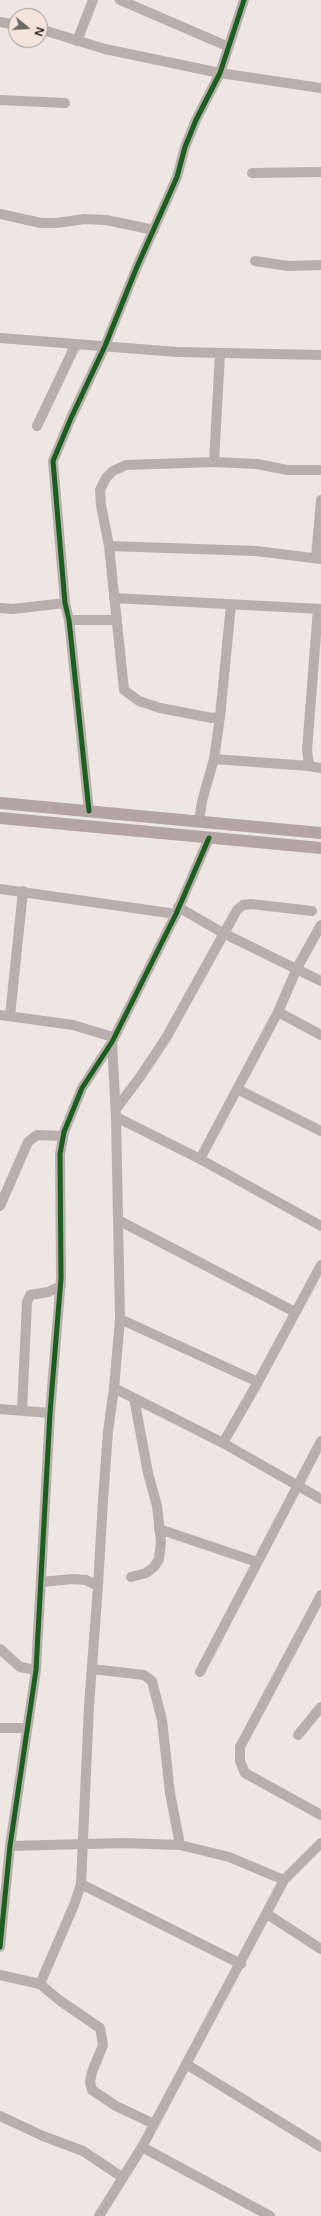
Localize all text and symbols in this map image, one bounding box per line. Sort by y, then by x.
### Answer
north arrow [8,8,48,48]
text: N [31,25,46,38]

